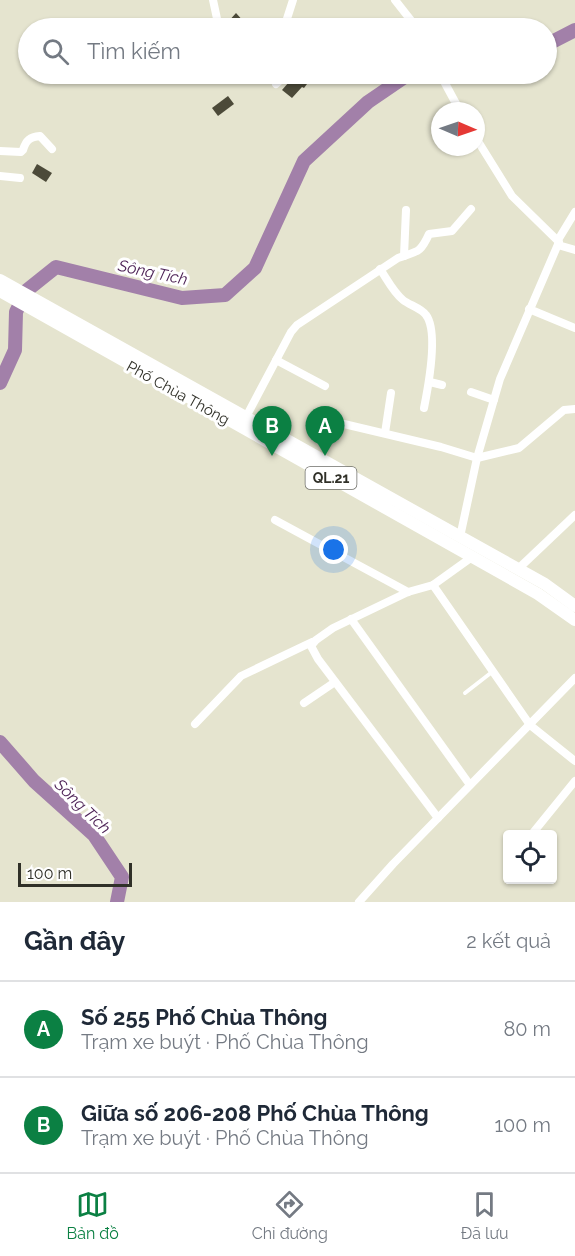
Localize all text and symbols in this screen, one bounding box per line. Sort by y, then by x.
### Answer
search box [18,18,557,84]
icon: search [39,35,72,68]
text: Tìm kiếm [87,38,181,64]
north arrow [431,102,485,156]
water label: Sông Tích [115,256,189,289]
street label: Phố Chùa Thông [123,357,233,429]
pin: B [252,406,292,456]
pin: A [306,406,344,456]
road number: QL.21 [306,467,356,489]
your location [319,535,348,564]
water label: Sông Tích [50,774,115,838]
map controls [503,830,557,884]
button: locate [503,830,557,884]
scale bar [18,860,132,888]
text: 100 m [27,864,72,883]
text: Gần đây [24,926,125,956]
text: 2 kết quả [466,929,551,953]
text: Số 255 Phố Chùa Thông [81,1004,328,1030]
text: A [37,1017,50,1041]
text: 80 m [503,1017,551,1041]
text: Trạm xe buýt · Phố Chùa Thông [81,1030,369,1054]
text: Giữa số 206-208 Phố Chùa Thông [81,1100,429,1126]
text: B [37,1113,50,1137]
text: 100 m [494,1113,551,1137]
text: Trạm xe buýt · Phố Chùa Thông [81,1126,369,1150]
tab: Bản đồ [67,1188,119,1243]
tab: Chỉ đường [252,1188,328,1243]
tab: Đã lưu [461,1188,508,1243]

